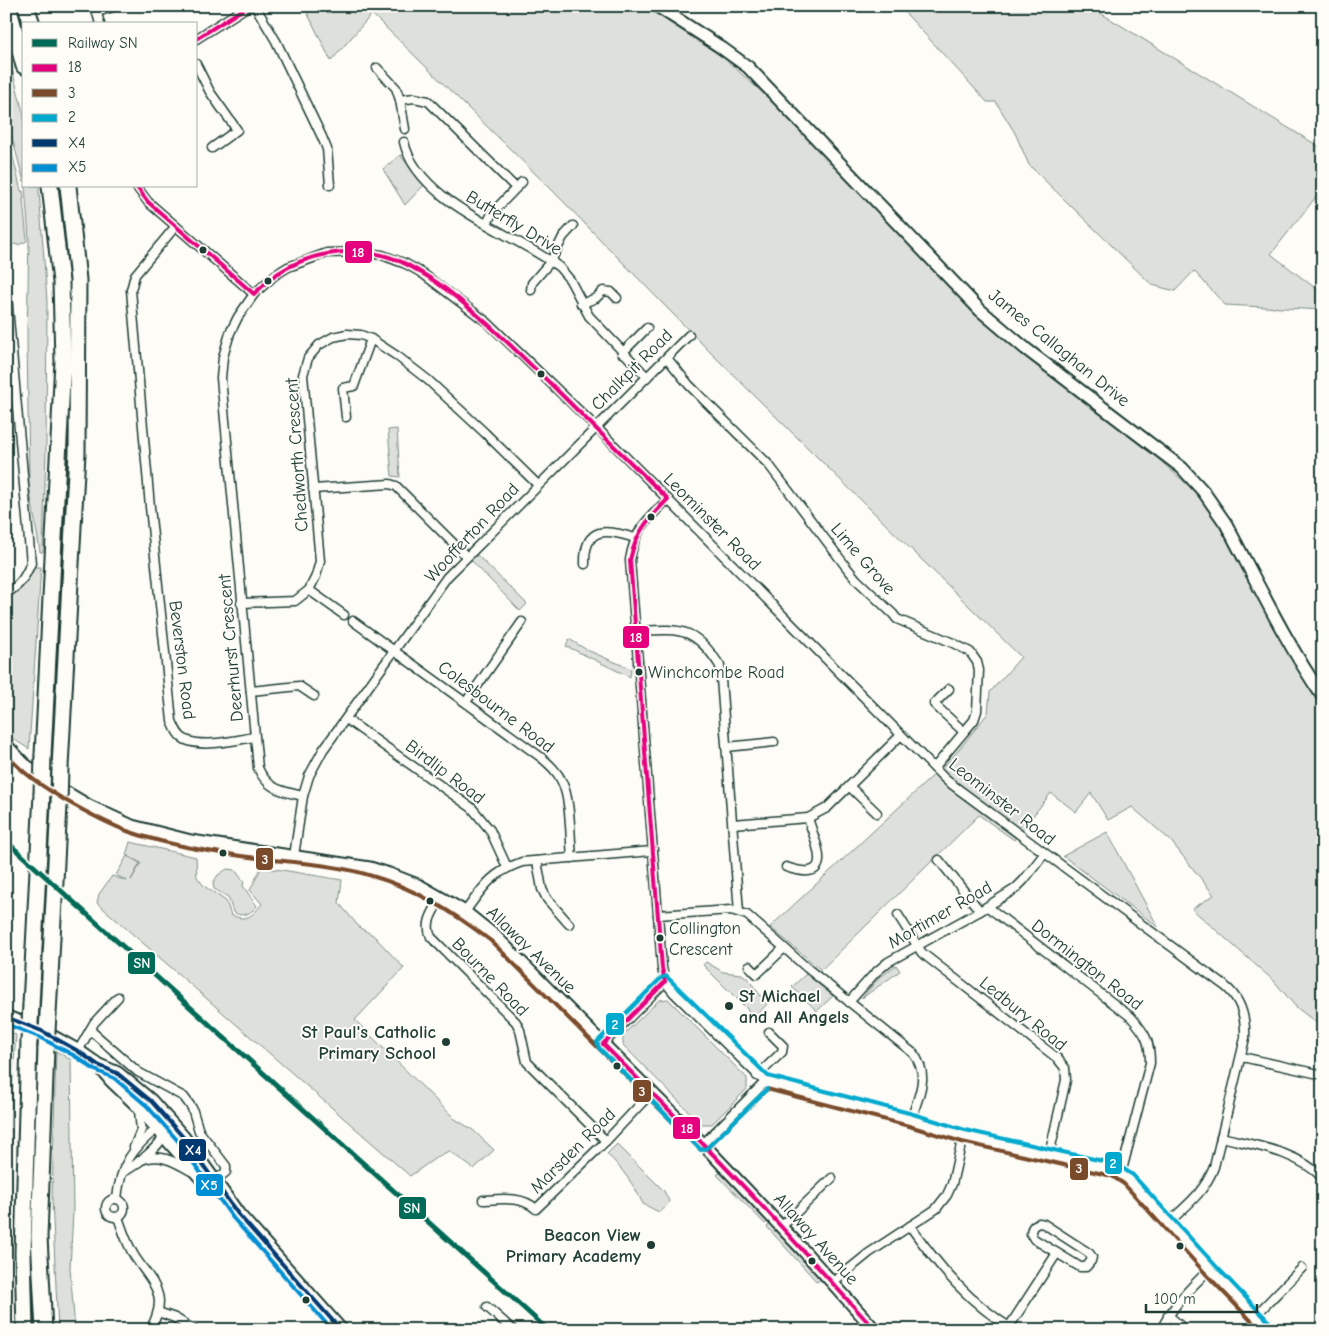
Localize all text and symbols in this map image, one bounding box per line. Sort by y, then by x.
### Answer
legend [22,22,198,188]
text: Railway SN [68,34,138,52]
text: 18 [68,58,82,76]
text: 3 [68,84,76,102]
text: 2 [68,108,76,126]
text: X4 [68,134,86,152]
text: X5 [68,158,86,176]
street label: Butterfly Drive [462,186,566,260]
line badge: 18 [344,240,373,264]
text: 18 [352,244,364,261]
unlabelled marker [198,245,208,255]
unlabelled marker [263,276,273,286]
street label: James Callaghan Drive [984,285,1134,411]
street label: Chalkpit Road [587,325,677,415]
unlabelled marker [536,369,546,379]
street label: Chedworth Crescent [281,376,313,533]
street label: Leominster Road [659,469,765,575]
street label: Woofferton Road [420,479,524,587]
unlabelled marker [646,512,656,522]
street label: Lime Grove [826,519,900,599]
street label: Deerhurst Crescent [214,572,248,723]
street label: Beverston Road [164,599,200,721]
line badge: 18 [622,625,650,649]
text: 18 [630,629,642,646]
street label: Colesbourne Road [434,656,558,758]
place label: Winchcombe Road [648,663,785,682]
marker: Winchcombe Road [634,667,644,677]
street label: Birdlip Road [401,735,489,809]
street label: Leominster Road [945,754,1059,850]
line badge: 3 [255,847,274,871]
unlabelled marker [218,848,228,858]
text: 3 [262,851,269,868]
street label: Mortimer Road [884,877,996,953]
unlabelled marker [425,896,435,906]
street label: Allaway Avenue [482,902,580,998]
street label: Dormington Road [1027,915,1147,1015]
place label: Collington Crescent [669,919,741,959]
street label: Bourne Road [447,933,533,1021]
marker: Collington Crescent [655,933,665,943]
line badge: SN [127,951,156,975]
text: SN [134,955,150,972]
street label: Ledbury Road [975,972,1071,1056]
place label: St Michael and All Angels [739,986,849,1028]
marker: St Michael and All Angels [723,1000,735,1012]
line badge: 2 [605,1012,625,1036]
text: 2 [612,1016,619,1033]
place label: St Paul's Catholic Primary School [302,1022,437,1064]
marker: St Paul's Catholic Primary School [440,1036,452,1048]
unlabelled marker [612,1061,622,1071]
line badge: 3 [632,1079,652,1103]
text: 3 [639,1083,646,1100]
street label: Marsden Road [526,1104,620,1198]
line badge: 18 [672,1116,701,1140]
text: 18 [681,1120,693,1137]
line badge: X4 [178,1138,207,1162]
text: X4 [185,1142,202,1159]
line badge: 2 [1104,1151,1123,1175]
text: 2 [1110,1155,1117,1172]
line badge: 3 [1069,1157,1089,1181]
text: 3 [1076,1160,1083,1177]
line badge: X5 [195,1173,224,1197]
text: X5 [200,1177,218,1194]
street label: Allaway Avenue [769,1189,863,1289]
line badge: SN [398,1196,427,1220]
text: SN [404,1200,420,1217]
place label: Beacon View Primary Academy [506,1225,642,1267]
marker: Beacon View Primary Academy [645,1239,657,1251]
unlabelled marker [1175,1241,1185,1251]
unlabelled marker [807,1256,817,1266]
scale bar [1146,1281,1258,1313]
text: 100 m [1154,1290,1196,1308]
unlabelled marker [301,1295,311,1305]

